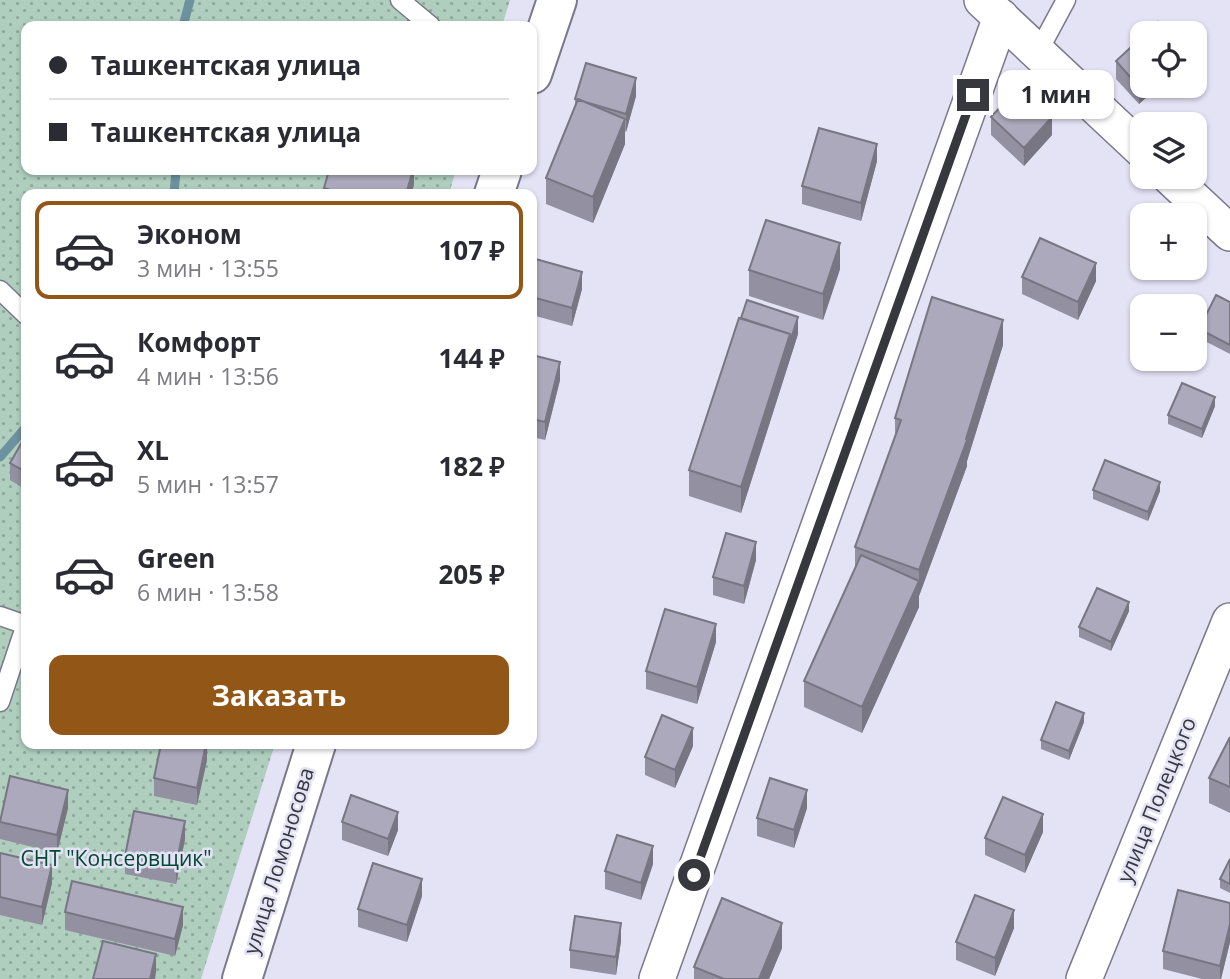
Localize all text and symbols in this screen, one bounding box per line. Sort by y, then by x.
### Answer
map controls [1130,21,1207,371]
button: locate [1130,21,1207,98]
text: Ташкентская улица [91,47,361,83]
callout: 1 мин [998,70,1113,119]
text: 1 мин [1021,78,1091,110]
route end [957,79,989,111]
button: layers [1130,112,1207,189]
text: Ташкентская улица [91,114,361,150]
button: + [1130,203,1207,280]
text: Эконом [137,216,242,252]
icon: car [53,219,116,282]
text: 107 ₽ [439,232,505,268]
text: 3 мин · 13:55 [137,252,279,284]
button: − [1130,294,1207,371]
text: Комфорт [137,324,261,360]
icon: car [53,327,116,390]
text: 144 ₽ [439,340,505,376]
text: 4 мин · 13:56 [137,360,279,392]
text: XL [137,432,169,468]
icon: car [53,435,116,498]
text: 182 ₽ [439,448,505,484]
text: 5 мин · 13:57 [137,468,279,500]
text: Green [137,540,215,576]
icon: car [53,543,116,606]
text: 205 ₽ [439,556,505,592]
text: 6 мин · 13:58 [137,576,279,608]
button: Заказать [49,655,509,735]
street label: улица Полецкого [1110,713,1202,887]
street label: улица Ломоносова [236,764,320,958]
park label: СНТ "Консервщик" [21,844,212,872]
route start [678,859,710,891]

